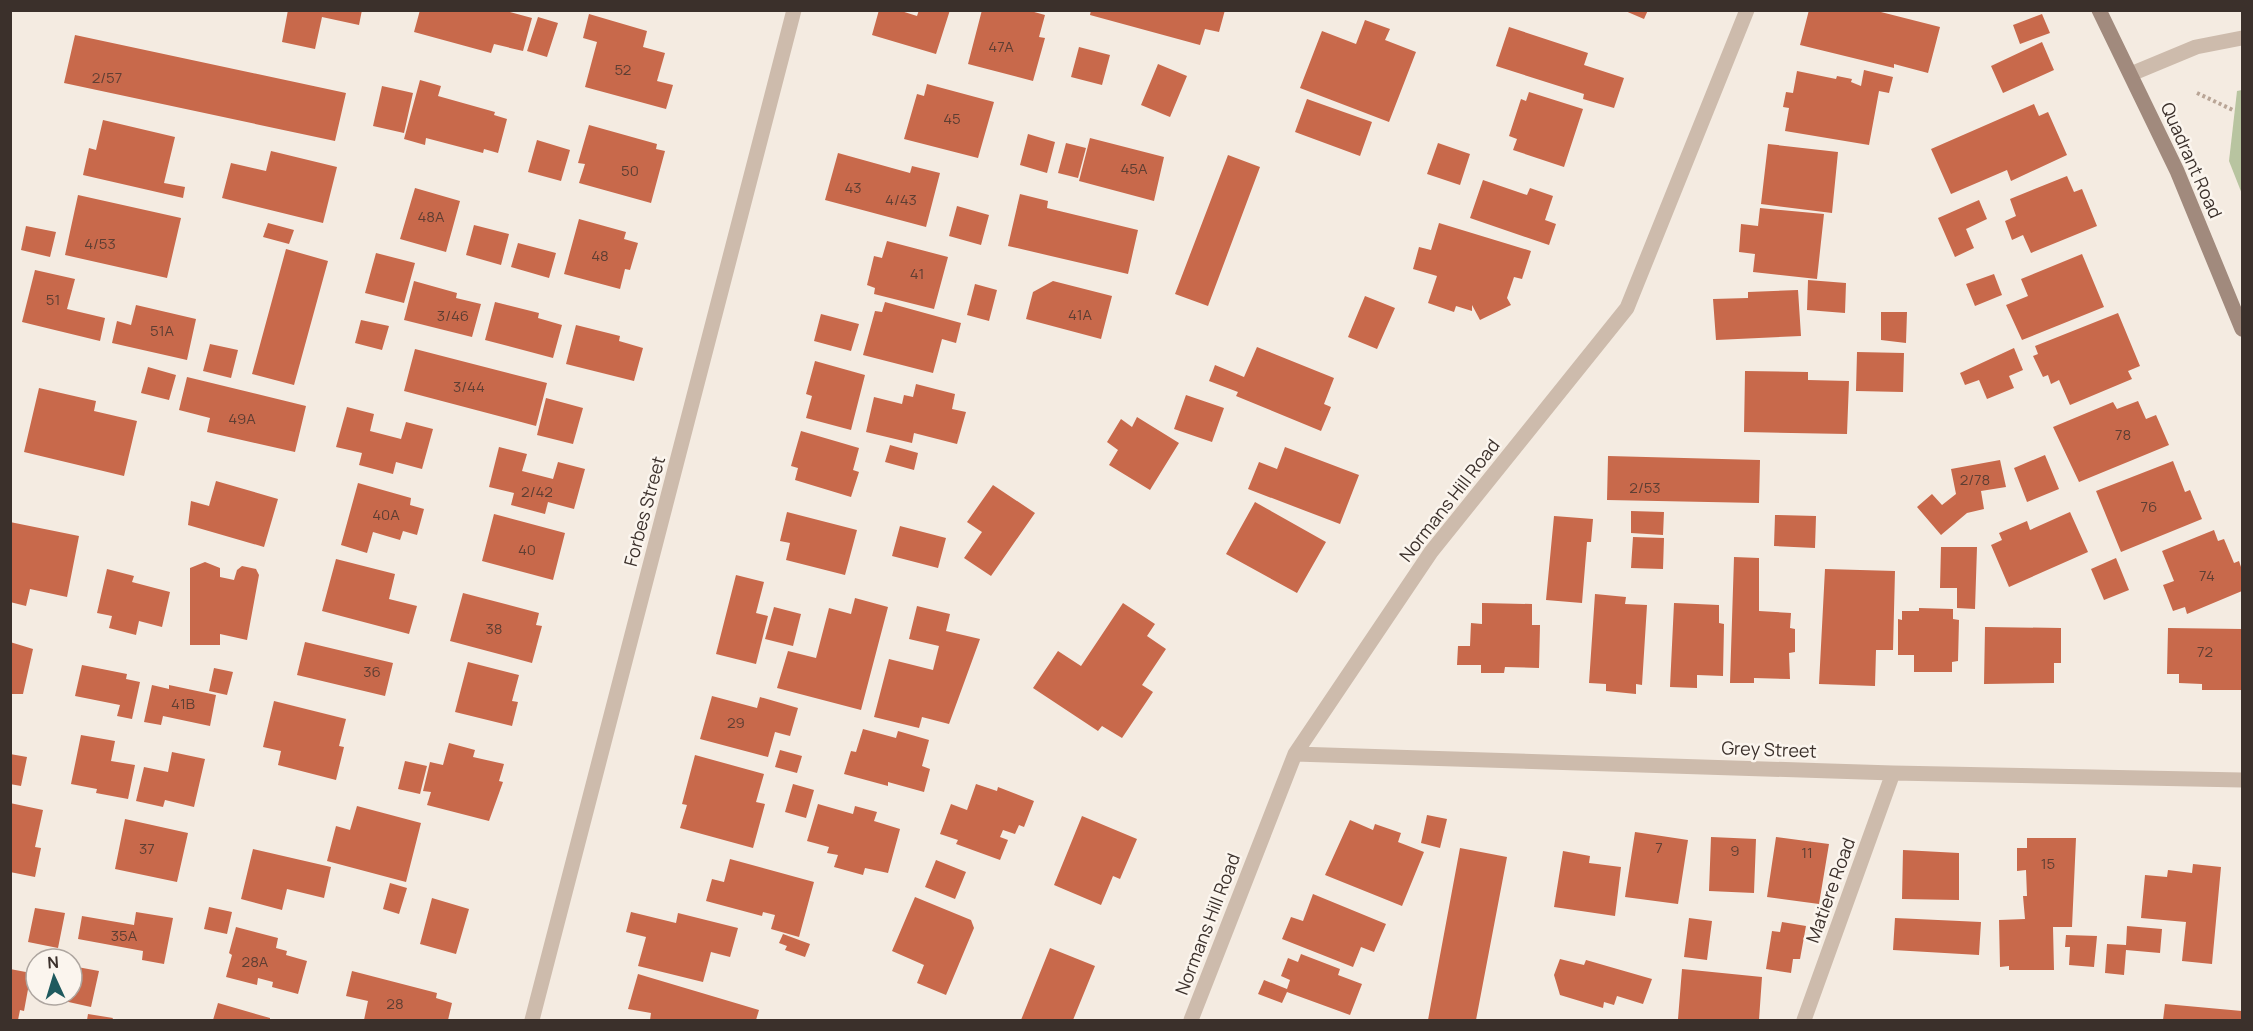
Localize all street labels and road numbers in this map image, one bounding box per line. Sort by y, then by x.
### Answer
street label: Quadrant Road [2156,98,2228,222]
street label: Normans Hill Road [1393,434,1505,566]
street label: Forbes Street [618,453,670,569]
street label: Grey Street [1721,735,1817,763]
street label: Matiere Road [1800,834,1860,946]
street label: Normans Hill Road [1169,850,1245,998]

